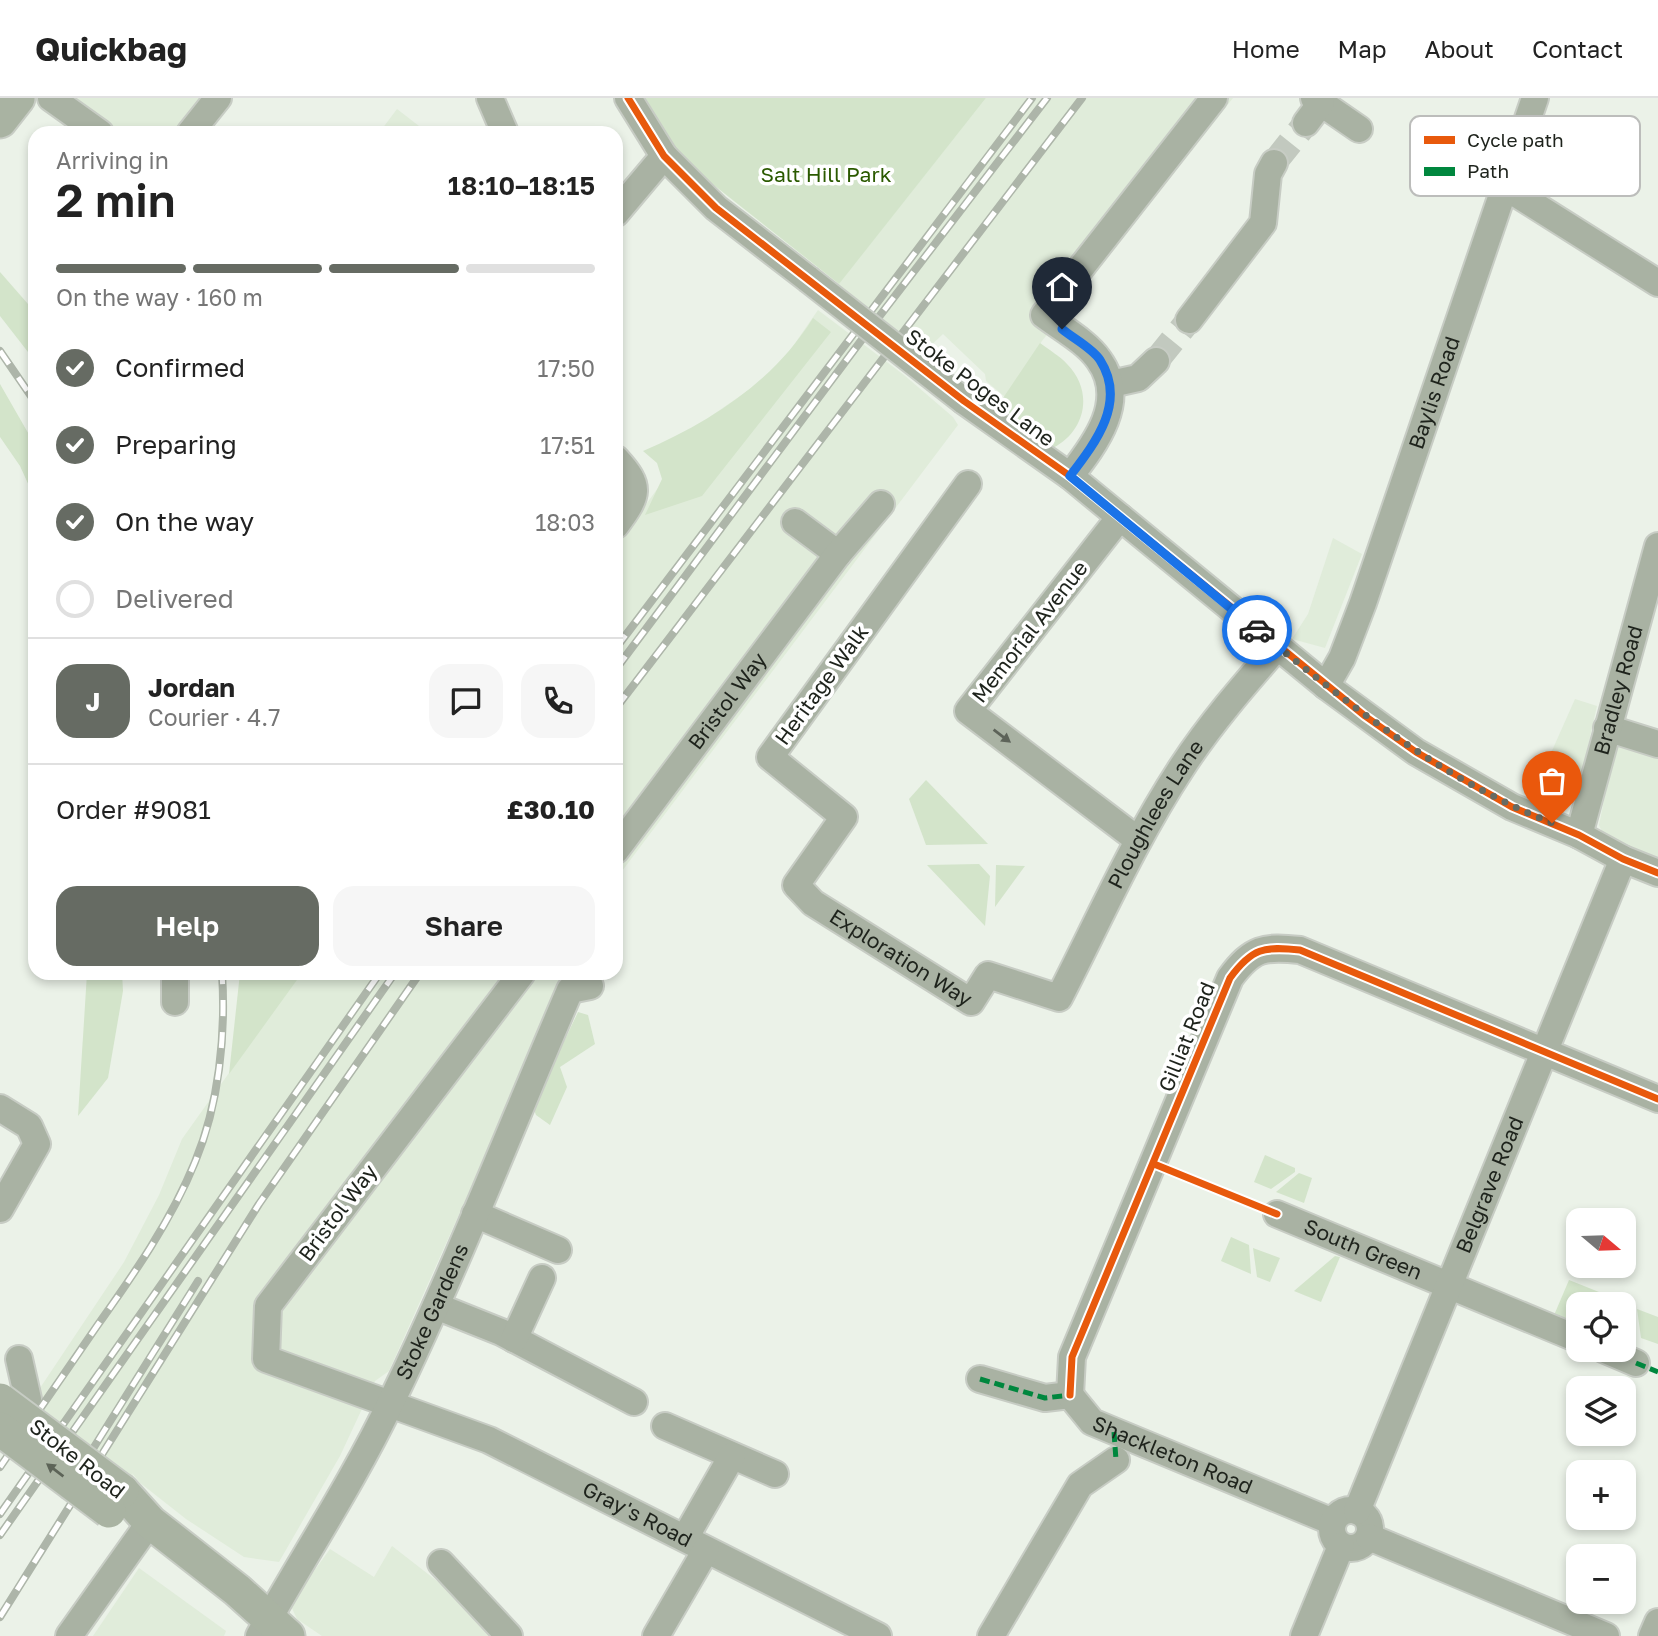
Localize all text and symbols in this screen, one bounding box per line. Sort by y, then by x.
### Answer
text: Quickbag [35,29,187,68]
text: Home [1232,34,1300,63]
text: Map [1338,34,1387,63]
text: About [1425,34,1494,63]
text: Contact [1532,34,1623,63]
legend [1410,116,1640,196]
text: Cycle path [1467,128,1564,151]
text: Arriving in [56,146,169,174]
text: Path [1467,159,1509,182]
park label: Salt Hill Park [761,161,892,187]
text: 18:10–18:15 [448,170,595,201]
text: 2 min [56,172,176,227]
pin [1032,257,1092,329]
icon: home [1043,268,1081,306]
text: On the way · 160 m [56,283,263,311]
street label: Stoke Poges Lane [901,323,1060,452]
street label: Baylis Road [1402,333,1465,452]
icon: check [56,349,94,387]
text: Confirmed [115,352,245,383]
text: 17:50 [537,354,595,382]
icon: check [56,426,94,464]
text: Preparing [115,429,237,460]
text: 17:51 [540,431,595,459]
icon: check [56,503,94,541]
text: On the way [115,506,254,537]
text: 18:03 [535,508,595,536]
street label: Memorial Avenue [966,555,1093,708]
text: Delivered [115,583,234,614]
courier [1222,595,1292,665]
icon: car [1238,611,1276,649]
street label: Heritage Walk [769,619,874,750]
street label: Bradley Road [1587,622,1648,758]
street label: Bristol Way [682,647,772,754]
button: chat [429,664,503,738]
button: phone [521,664,595,738]
text: Jordan [148,672,235,703]
text: J [86,686,100,717]
text: Courier · 4.7 [148,703,280,731]
one-way arrow [993,729,1011,743]
street label: Ploughlees Lane [1102,735,1209,893]
pin [1522,751,1582,823]
icon: bag [1533,762,1571,800]
text: Order #9081 [56,794,211,825]
text: £30.10 [506,794,595,825]
button: Help [56,886,319,966]
button: Share [333,886,595,966]
street label: Exploration Way [825,903,978,1012]
street label: Gilliat Road [1152,978,1220,1095]
street label: Belgrave Road [1450,1112,1529,1257]
street label: Bristol Way [292,1159,382,1266]
north arrow [1566,1208,1636,1278]
map controls [1566,1208,1636,1614]
street label: South Green [1300,1213,1426,1285]
street label: Stoke Gardens [390,1239,473,1384]
button: locate [1566,1292,1636,1362]
button: layers [1566,1376,1636,1446]
street label: Shackleton Road [1089,1410,1257,1499]
street label: Stoke Road [25,1413,131,1504]
button: + [1566,1460,1636,1530]
one-way arrow [46,1463,64,1477]
street label: Gray's Road [578,1475,697,1552]
button: − [1566,1544,1636,1614]

